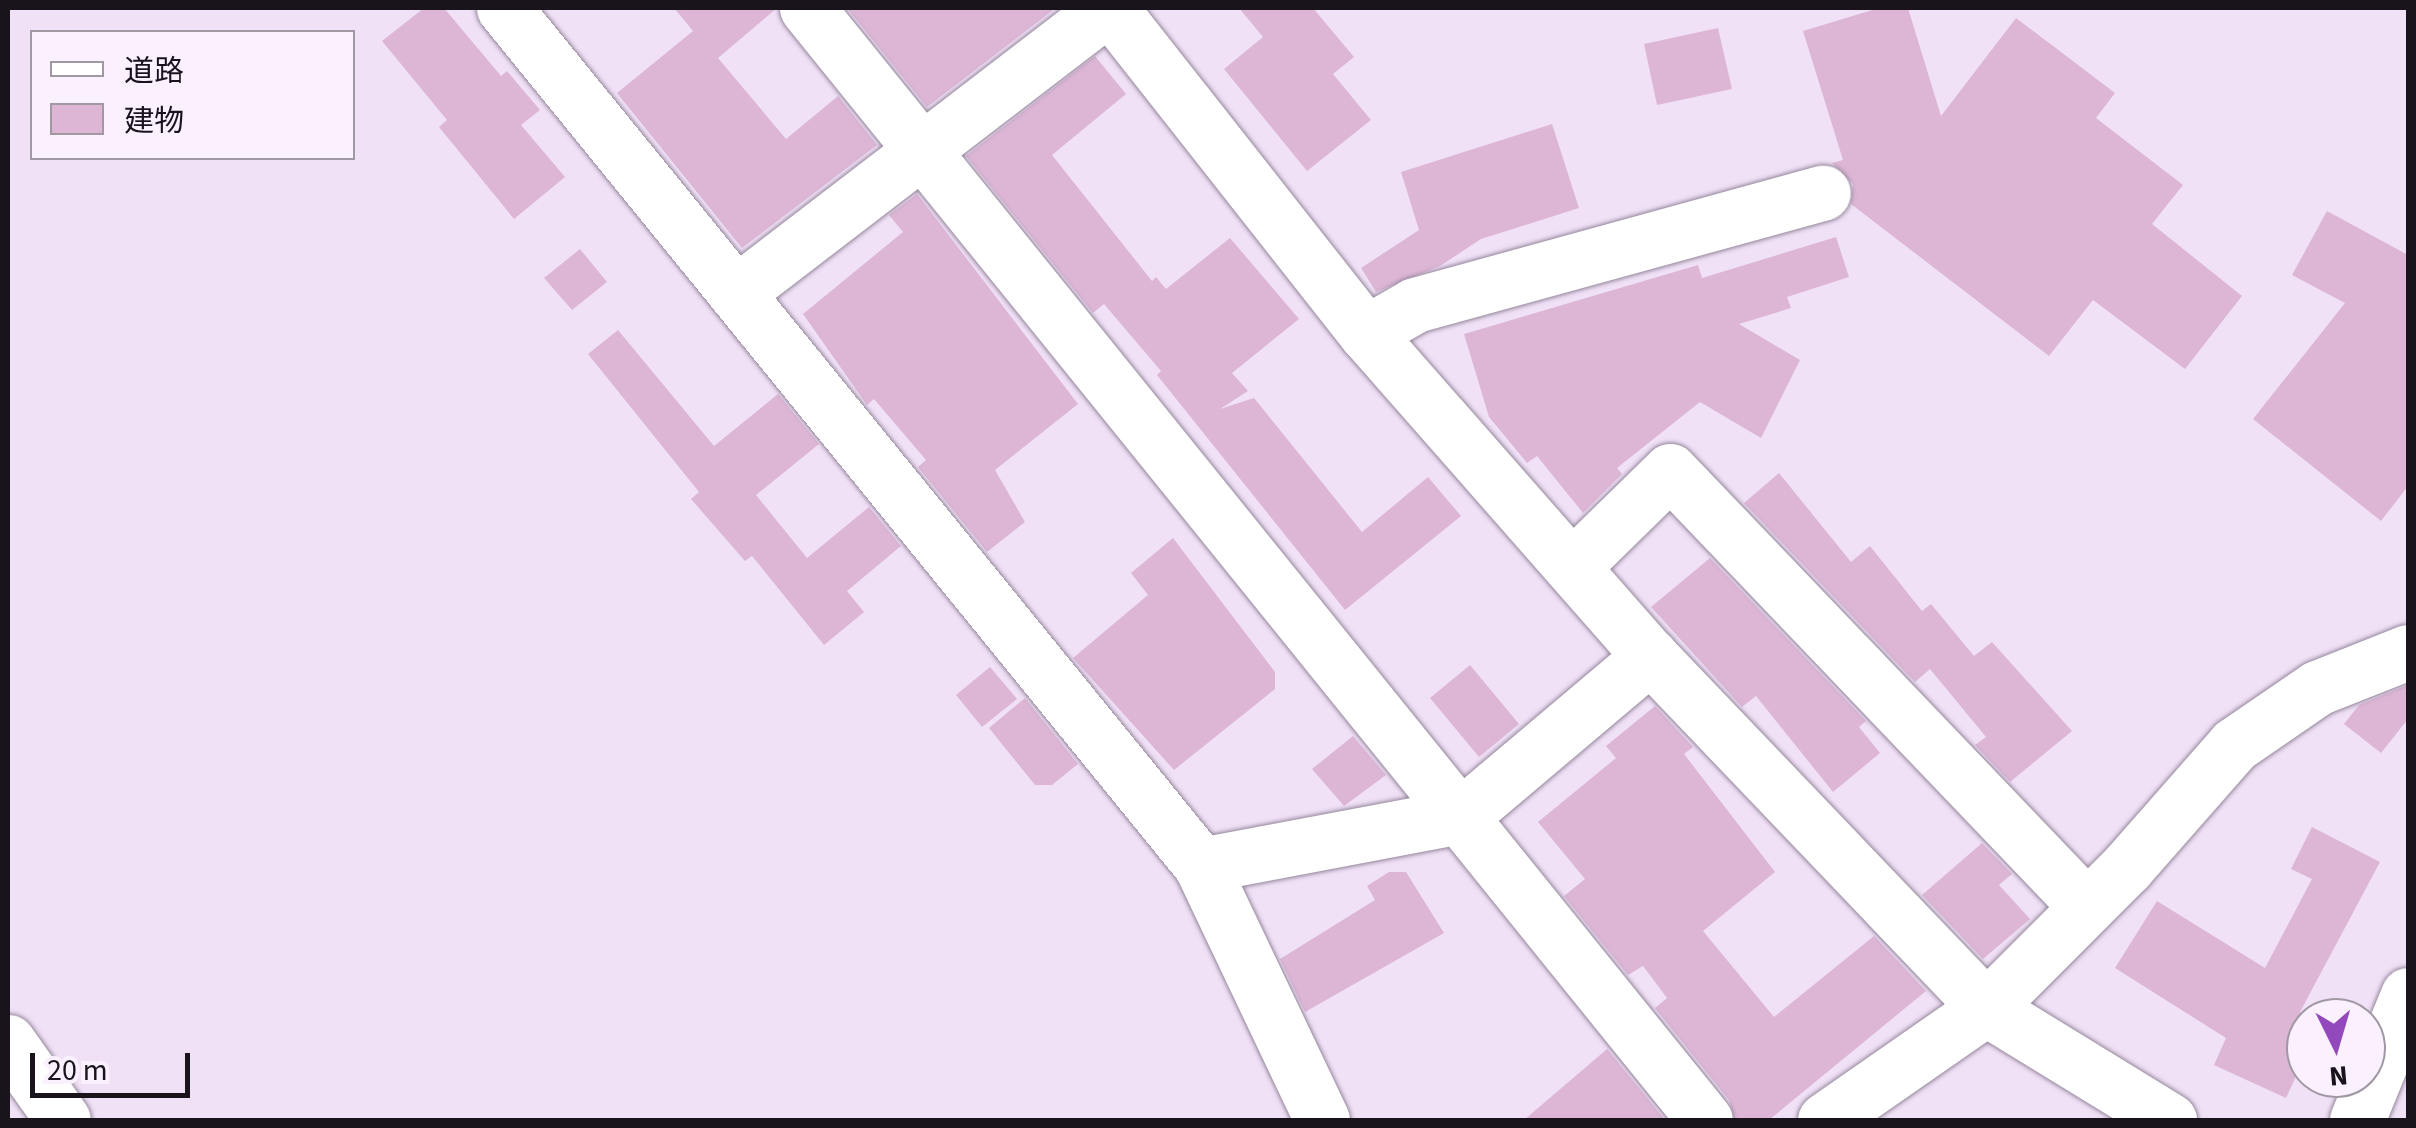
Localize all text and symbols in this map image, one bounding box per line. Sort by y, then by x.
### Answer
legend [30,30,355,160]
text: 道路 [124,50,184,93]
text: 建物 [124,100,184,143]
north arrow [2286,998,2386,1098]
scale bar [35,1033,195,1095]
text: 20 m [47,1049,108,1092]
text: N [2327,1055,2349,1097]

